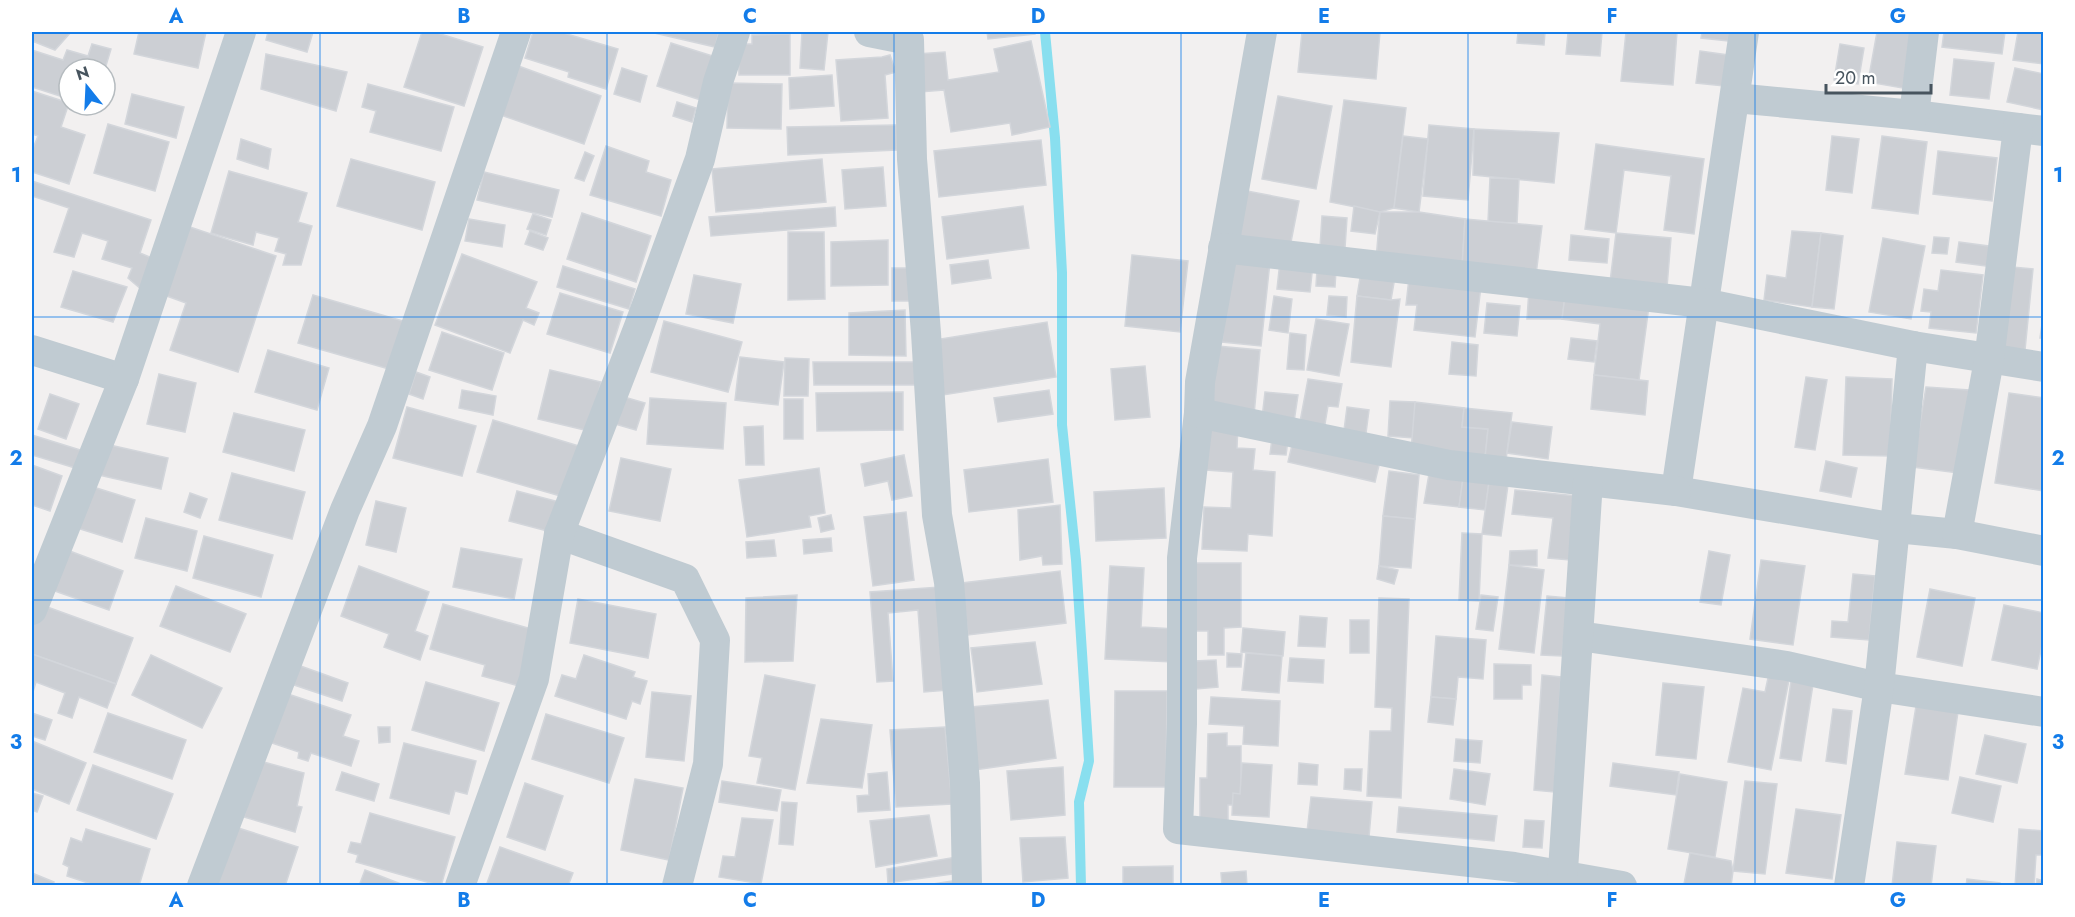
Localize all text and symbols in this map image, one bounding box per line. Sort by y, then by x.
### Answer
text: A [168,2,184,31]
text: B [457,2,471,31]
text: C [743,2,757,31]
text: D [1031,2,1045,31]
text: E [1318,2,1330,31]
text: F [1606,2,1618,31]
text: G [1890,2,1906,31]
north arrow [57,57,117,117]
scale bar [1826,57,1931,95]
text: N [73,60,92,86]
text: 20 m [1835,65,1875,91]
text: 1 [11,161,21,190]
text: 1 [2053,161,2063,190]
text: 2 [9,444,23,473]
text: 2 [2051,444,2065,473]
text: 3 [10,728,22,757]
text: 3 [2052,728,2064,757]
text: A [168,886,184,915]
text: B [457,886,471,915]
text: C [743,886,757,915]
text: D [1031,886,1045,915]
text: E [1318,886,1330,915]
text: F [1606,886,1618,915]
text: G [1890,886,1906,915]

